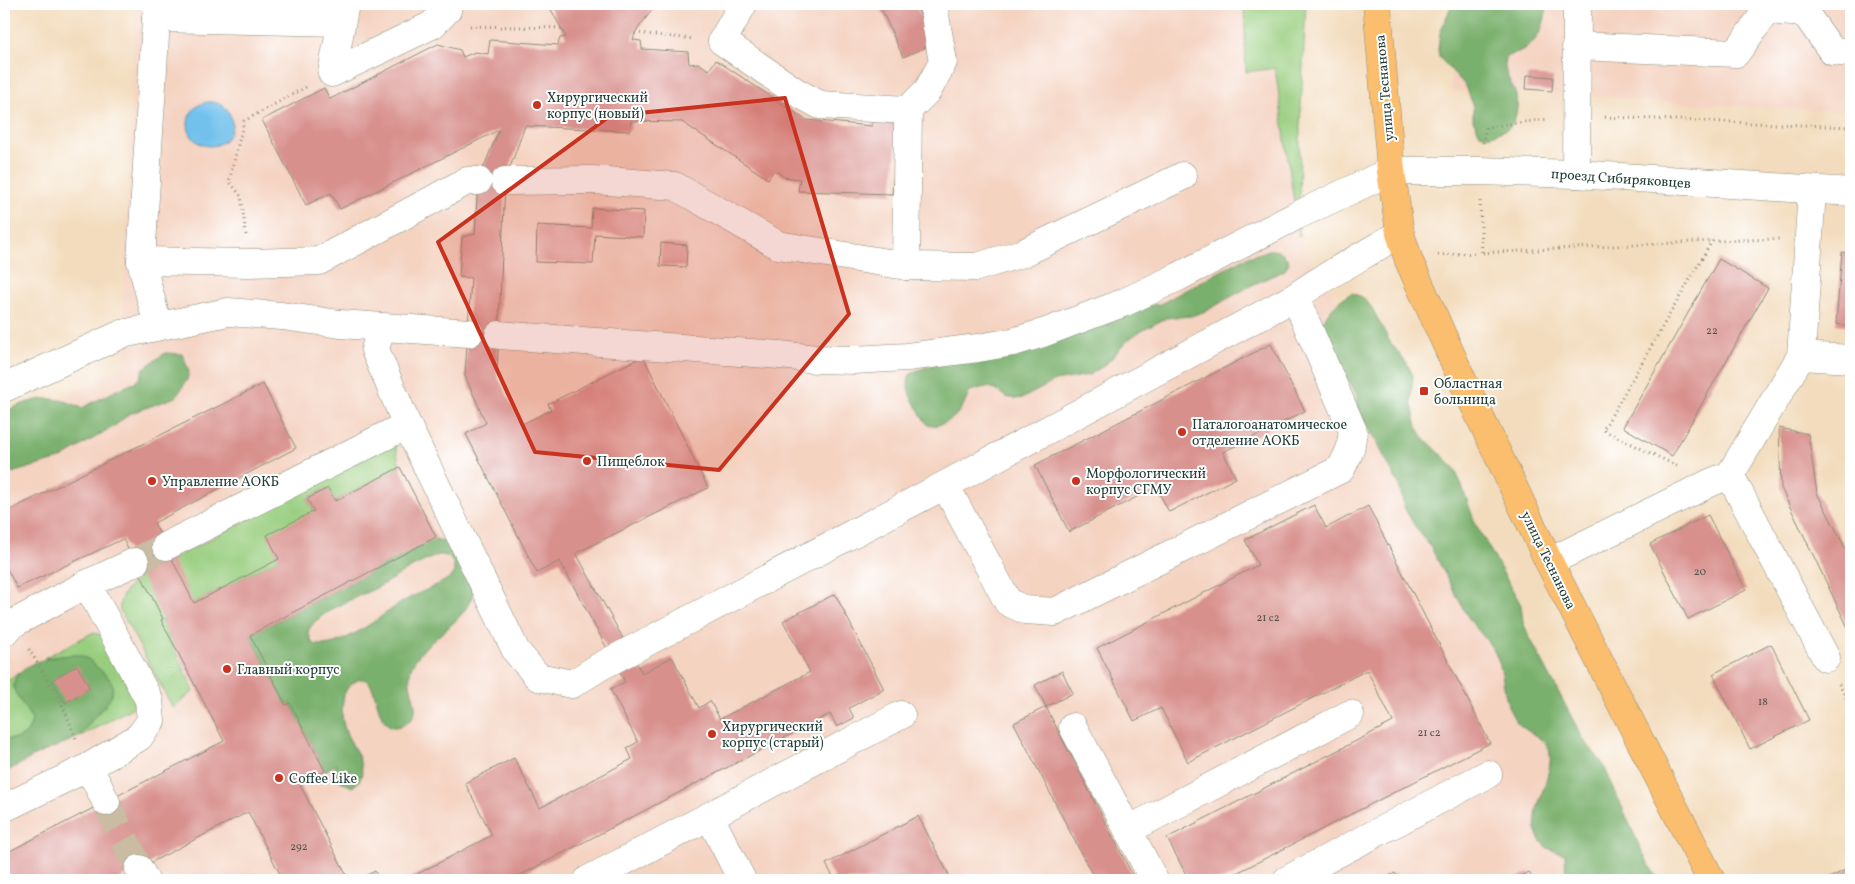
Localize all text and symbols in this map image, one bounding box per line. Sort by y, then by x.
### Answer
street label: улица Теснанова [1371,34,1400,142]
place label: Хирургический корпус (новый) [547,89,648,124]
marker: Хирургический корпус (новый) [531,99,543,111]
street label: проезд Сибиряковцев [1550,165,1691,194]
house number: 22 [1706,324,1718,339]
place label: Областная больница [1434,375,1502,410]
marker: Областная больница [1418,385,1430,397]
place label: Паталогоанатомическое отделение АОКБ [1192,416,1348,451]
marker: Паталогоанатомическое отделение АОКБ [1176,426,1188,438]
place label: Пищеблок [597,453,665,472]
marker: Пищеблок [581,455,593,467]
place label: Морфологический корпус СГМУ [1086,465,1207,500]
place label: Управление АОКБ [162,473,279,492]
marker: Управление АОКБ [146,475,158,487]
marker: Морфологический корпус СГМУ [1070,475,1082,487]
street label: улица Теснанова [1516,508,1580,613]
house number: 20 [1694,565,1707,580]
house number: 21 с2 [1256,611,1280,626]
place label: Главный корпус [237,661,340,680]
marker: Главный корпус [221,663,233,675]
house number: 18 [1758,695,1768,710]
place label: Хирургический корпус (старый) [722,718,824,753]
house number: 21 с2 [1417,726,1441,741]
marker: Хирургический корпус (старый) [706,728,718,740]
place label: Coffee Like [289,770,357,789]
marker: Coffee Like [273,772,285,784]
house number: 292 [290,840,308,855]

